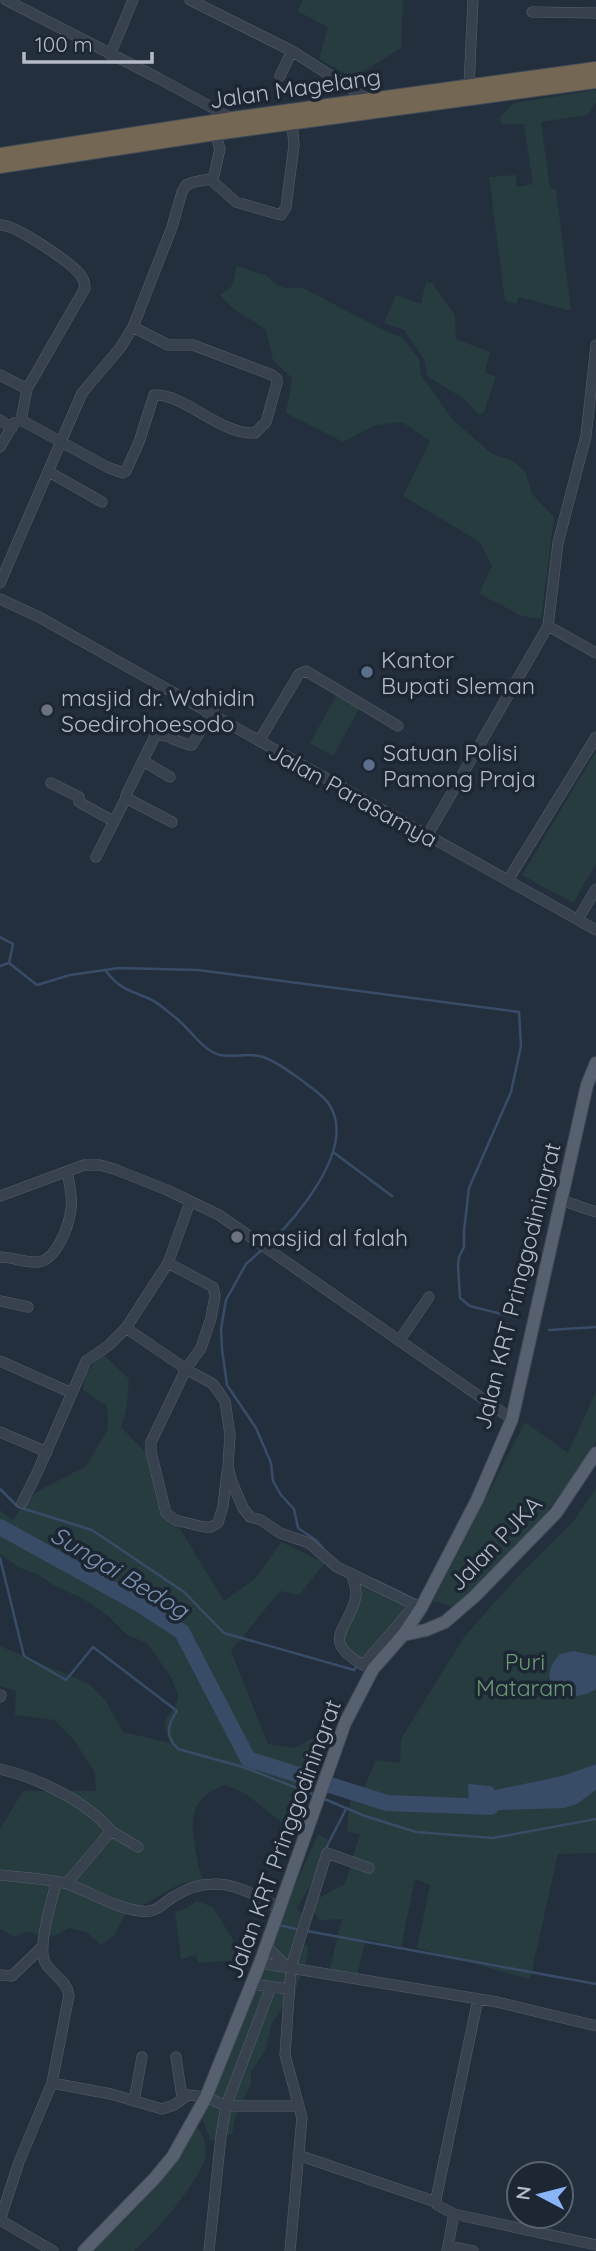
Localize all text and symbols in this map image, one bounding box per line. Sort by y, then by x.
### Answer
scale bar [24,21,152,65]
text: 100 m [35,31,93,57]
street label: Jalan Magelang [208,62,382,114]
place label: Kantor Bupati Sleman [381,645,535,700]
marker: Kantor Bupati Sleman [359,664,375,680]
place label: masjid dr. Wahidin Soedirohoesodo [61,683,255,738]
marker: masjid dr. Wahidin Soedirohoesodo [39,702,55,718]
street label: Jalan Parasamya [263,737,443,853]
place label: Satuan Polisi Pamong Praja [383,738,536,793]
marker: Satuan Polisi Pamong Praja [361,757,377,773]
street label: Jalan KRT Pringgodiningrat [467,1139,567,1432]
place label: masjid al falah [251,1223,408,1252]
marker: masjid al falah [229,1229,245,1245]
street label: Jalan PJKA [442,1489,548,1597]
water label: Sungai Bedog [46,1519,196,1626]
park label: Puri Mataram [476,1647,574,1702]
street label: Jalan KRT Pringgodiningrat [219,1695,347,1982]
north arrow [505,2160,575,2230]
text: N [510,2185,536,2201]

